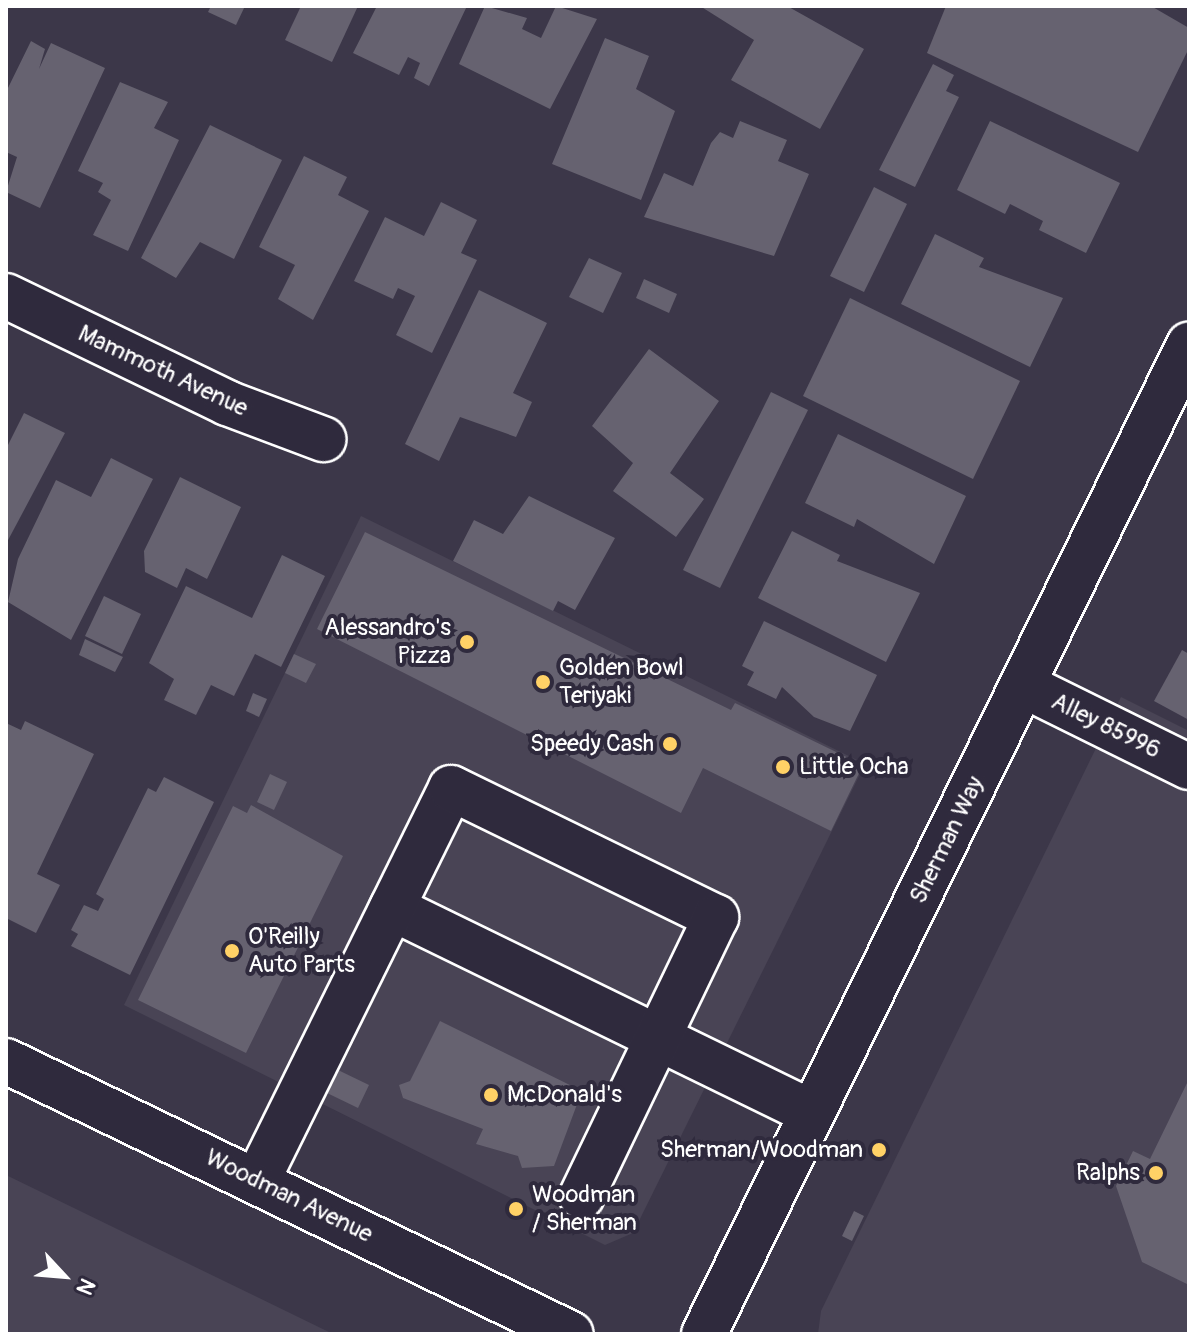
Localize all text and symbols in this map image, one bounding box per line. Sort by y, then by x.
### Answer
street label: Mammoth Avenue [74,319,252,423]
place label: Alessandro's Pizza [324,614,451,670]
marker: Alessandro's Pizza [458,633,476,651]
place label: Golden Bowl Teriyaki [559,654,684,710]
marker: Golden Bowl Teriyaki [534,673,552,691]
street label: Alley 85996 [1047,687,1165,765]
place label: Speedy Cash [530,730,654,758]
marker: Speedy Cash [661,735,679,753]
place label: Little Ocha [799,753,909,781]
marker: Little Ocha [774,758,792,776]
street label: Sherman Way [904,772,990,908]
place label: O'Reilly Auto Parts [248,923,355,979]
marker: O'Reilly Auto Parts [223,942,241,960]
place label: McDonald's [507,1081,622,1109]
marker: McDonald's [482,1086,500,1104]
place label: Sherman/Woodman [660,1136,863,1164]
marker: Sherman/Woodman [870,1141,888,1159]
street label: Woodman Avenue [201,1143,377,1249]
place label: Ralphs [1076,1159,1140,1187]
marker: Ralphs [1147,1164,1165,1182]
place label: Woodman / Sherman [532,1181,637,1237]
marker: Woodman / Sherman [507,1200,525,1218]
north arrow [24,1236,104,1316]
text: N [70,1274,101,1299]

